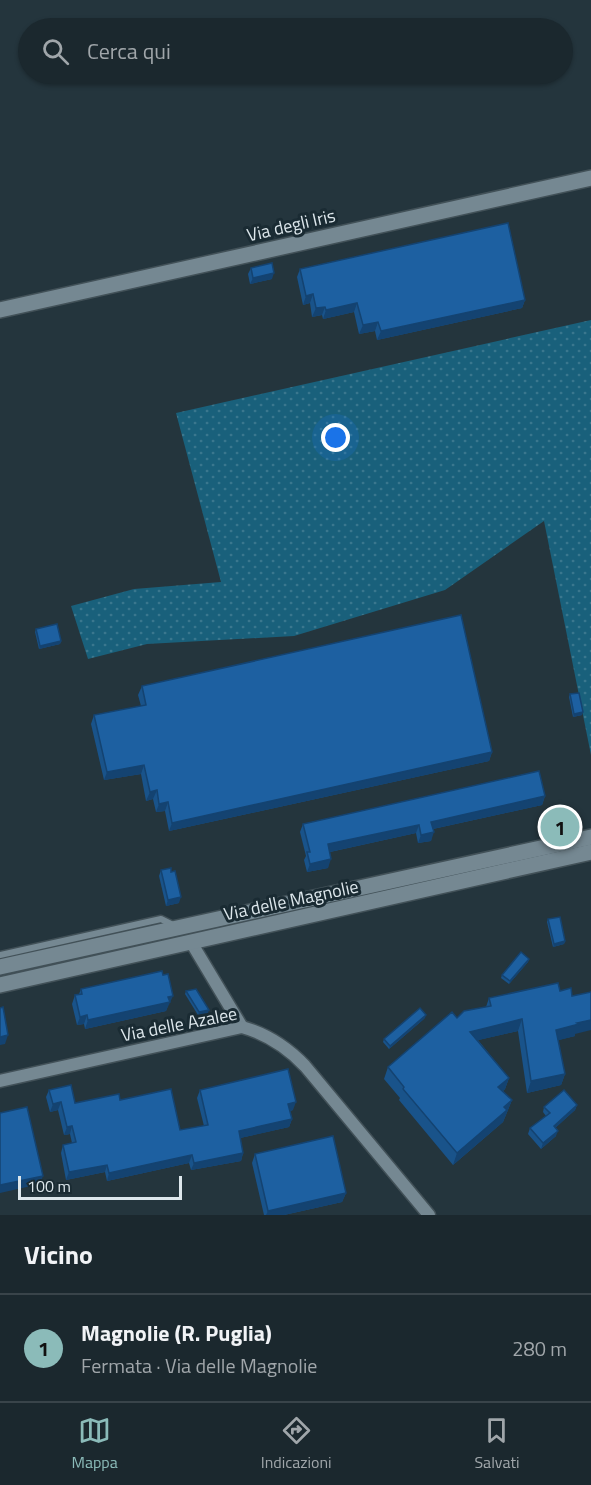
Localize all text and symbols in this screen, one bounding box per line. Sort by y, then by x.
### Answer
search box [18,18,573,84]
text: Cerca qui [87,34,171,68]
icon: search [39,35,72,68]
street label: Via degli Iris [244,202,338,248]
your location [321,423,350,452]
pin: 1 [540,804,580,850]
street label: Via delle Magnolie [221,873,361,927]
street label: Via delle Azalee [119,1000,239,1048]
scale bar [18,1173,182,1200]
text: 100 m [27,1174,71,1198]
text: Vicino [24,1235,93,1274]
text: Magnolie (R. Puglia) [81,1316,272,1350]
text: 1 [38,1333,49,1364]
text: 280 m [512,1333,567,1364]
text: Fermata · Via delle Magnolie [81,1350,317,1381]
tab: Mappa [71,1414,118,1474]
tab: Indicazioni [261,1414,332,1474]
tab: Salvati [474,1414,520,1474]

